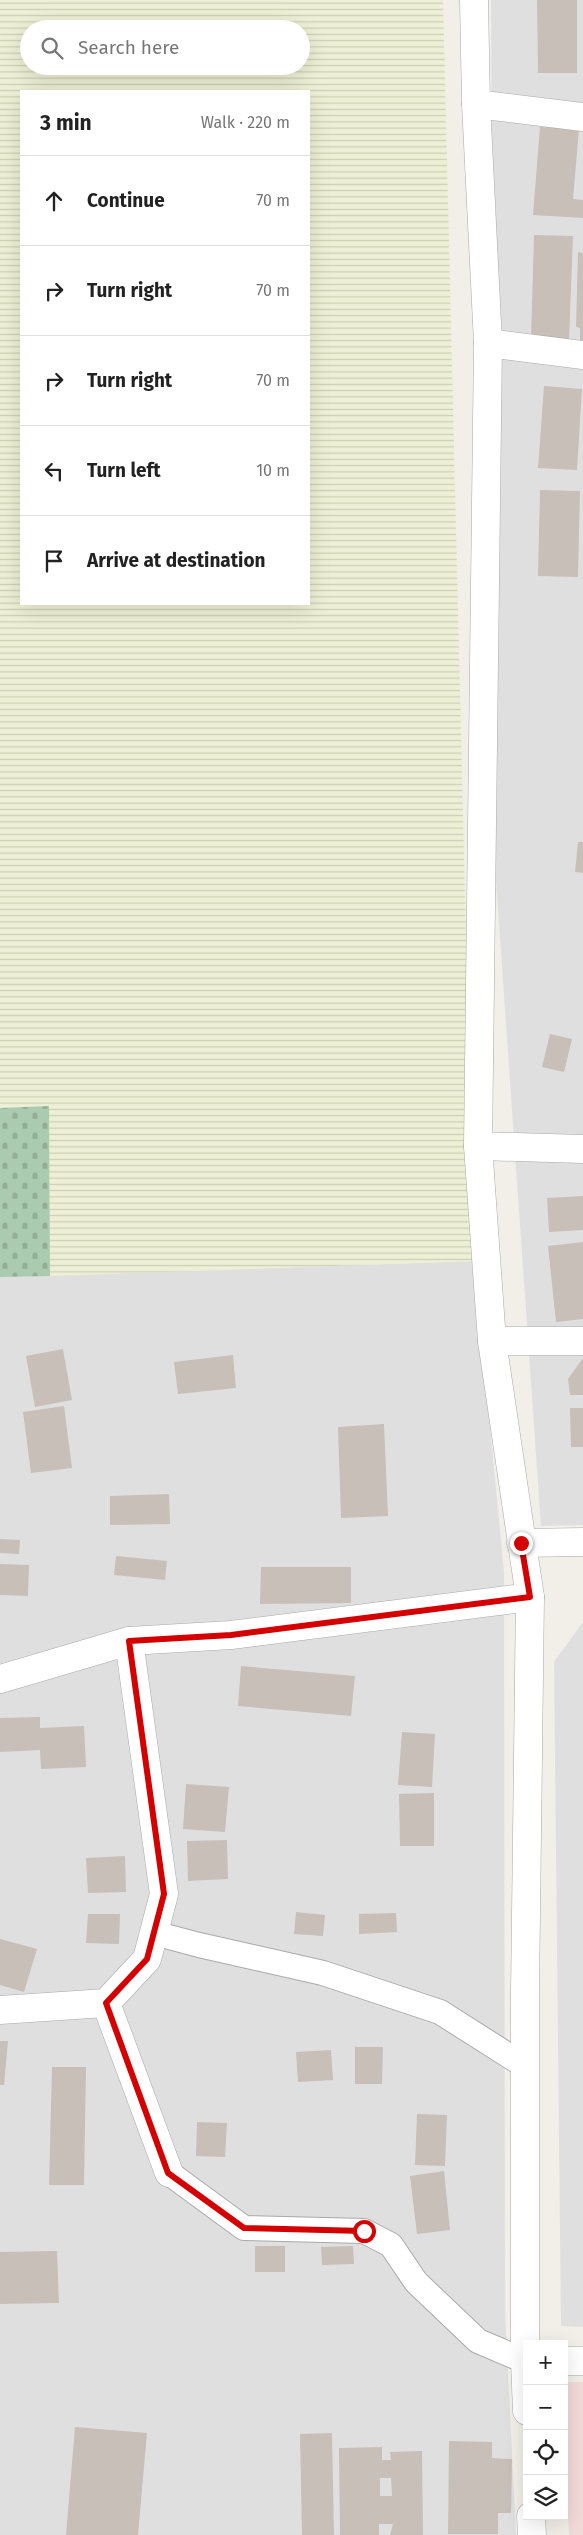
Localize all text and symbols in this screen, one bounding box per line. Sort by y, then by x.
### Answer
search box [20,20,310,75]
icon: search [38,34,66,62]
text: Search here [78,36,179,59]
text: 3 min [40,110,92,136]
text: Walk · 220 m [201,113,290,132]
icon: ahead [40,187,68,215]
text: Continue [87,189,165,212]
text: 70 m [256,191,290,210]
icon: right [40,277,68,305]
text: Turn right [87,279,172,302]
text: 70 m [256,281,290,300]
icon: right [40,367,68,395]
text: Turn right [87,369,172,392]
text: 70 m [256,371,290,390]
icon: left [40,457,68,485]
text: Turn left [87,459,161,482]
text: 10 m [256,461,290,480]
icon: arrive [40,547,68,575]
text: Arrive at destination [87,549,266,572]
route end [510,1532,533,1555]
route start [353,2220,376,2243]
map controls [523,2340,568,2520]
button: + [523,2340,568,2385]
button: − [523,2385,568,2430]
button: locate [523,2430,568,2475]
button: layers [523,2475,568,2520]

